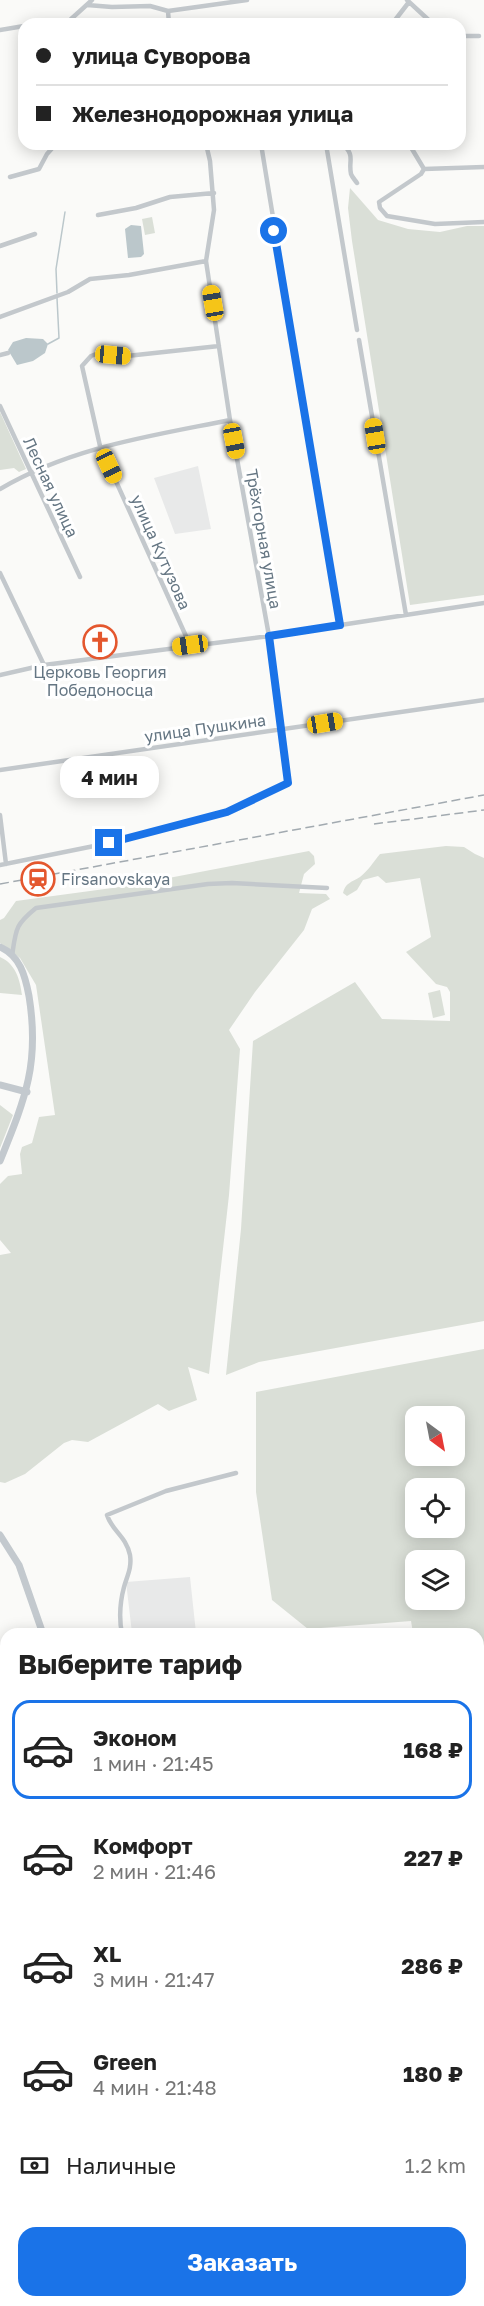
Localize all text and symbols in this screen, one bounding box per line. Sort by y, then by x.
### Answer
text: улица Суворова [72,42,251,69]
text: Железнодорожная улица [72,100,353,127]
route start [260,217,287,244]
car [201,284,225,322]
car [94,344,132,366]
car [363,417,387,455]
car [222,422,246,460]
street label: Лесная улица [19,434,83,540]
car [93,446,125,486]
street label: Трёхгорная улица [242,468,286,610]
street label: улица Кутузова [127,491,195,613]
church icon: Церковь Георгия Победоносца [82,624,118,660]
car [171,634,209,656]
place label: Церковь Георгия Победоносца [33,662,167,700]
street label: улица Пушкина [143,710,267,746]
car [306,711,344,735]
callout: 4 мин [60,756,158,798]
text: 4 мин [81,765,138,789]
route end [95,829,122,856]
station icon: Firsanovskaya [20,861,56,897]
place label: Firsanovskaya [61,869,170,889]
north arrow [405,1406,465,1466]
map controls [405,1406,465,1610]
button: locate [405,1478,465,1538]
button: layers [405,1550,465,1610]
text: Выберите тариф [18,1648,242,1680]
icon: car [21,1723,75,1777]
text: Эконом [93,1724,177,1751]
text: 168 ₽ [403,1736,463,1763]
text: 1 мин · 21:45 [93,1751,214,1775]
icon: car [21,1831,75,1885]
text: Комфорт [93,1832,193,1859]
text: 227 ₽ [404,1844,463,1871]
text: 2 мин · 21:46 [93,1859,216,1883]
icon: car [21,1939,75,1993]
text: XL [93,1940,121,1967]
text: 286 ₽ [401,1952,463,1979]
text: 3 мин · 21:47 [93,1967,215,1991]
icon: car [21,2047,75,2101]
text: Green [93,2048,157,2075]
text: 180 ₽ [403,2060,463,2087]
text: 4 мин · 21:48 [93,2075,217,2099]
icon: cash [18,2149,51,2182]
text: Наличные [66,2152,176,2179]
text: 1.2 km [405,2153,466,2177]
button: Заказать [18,2227,466,2296]

